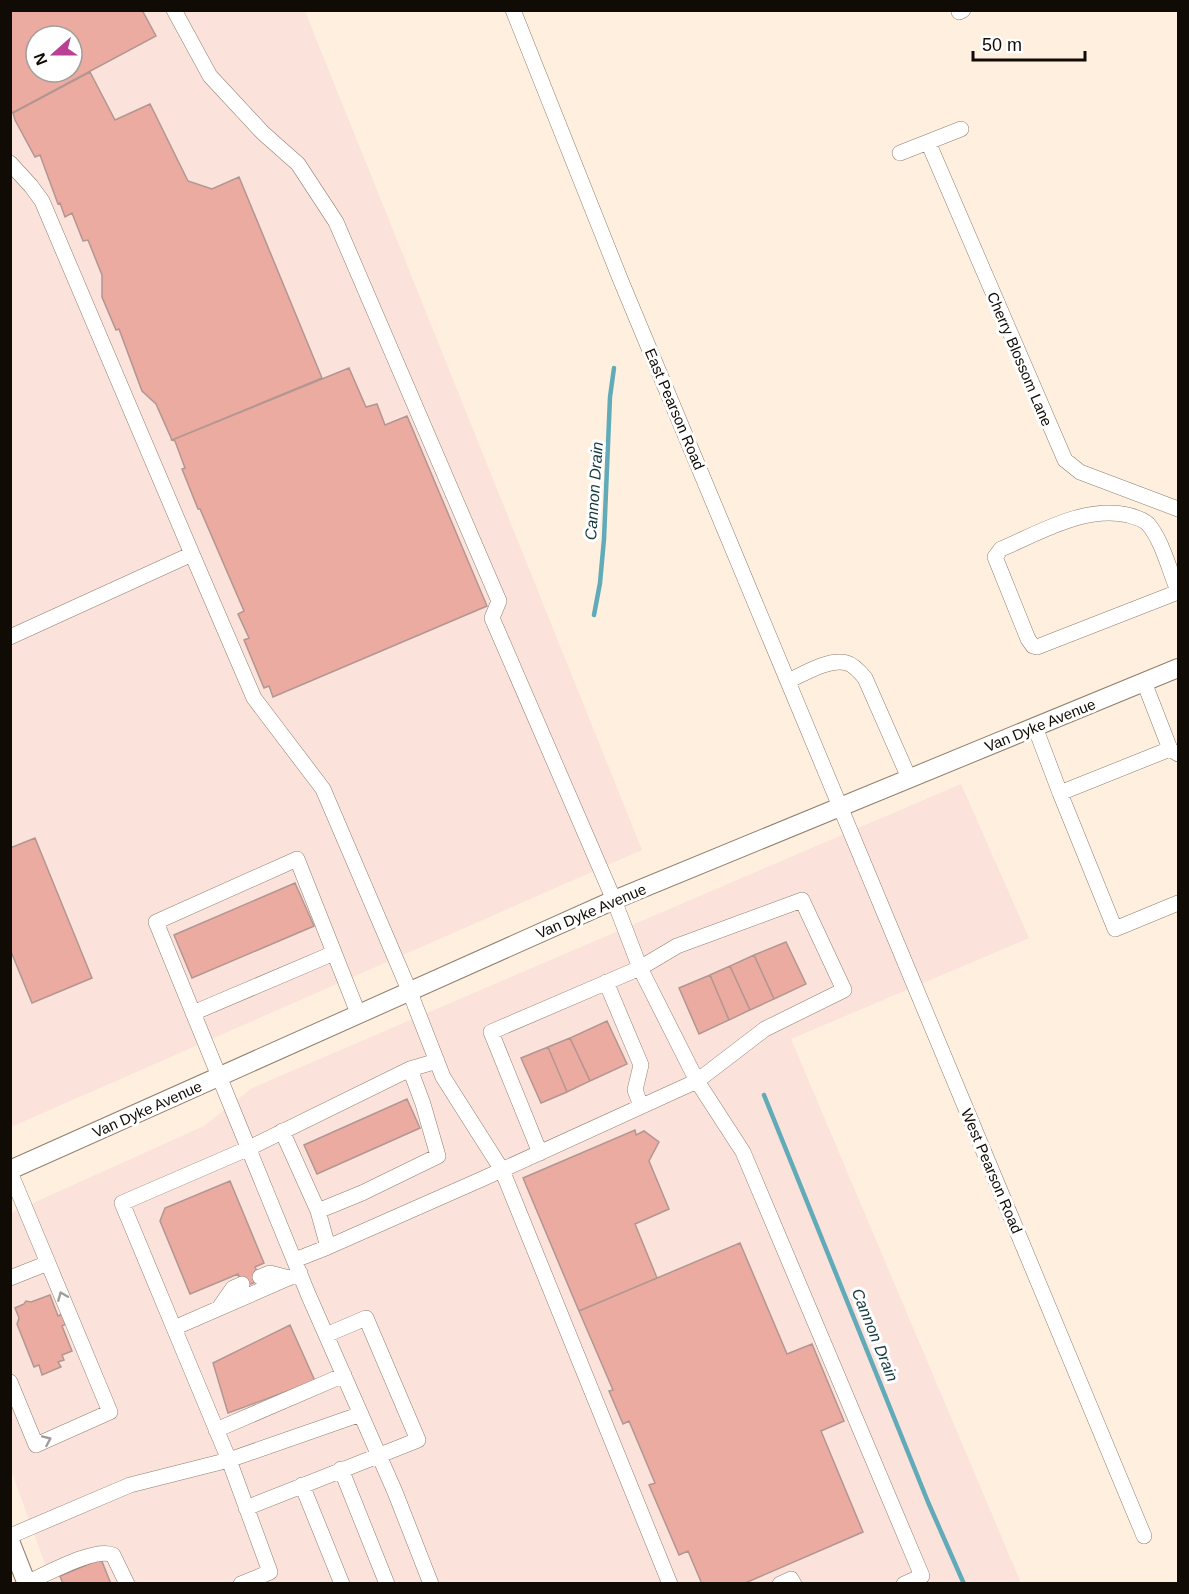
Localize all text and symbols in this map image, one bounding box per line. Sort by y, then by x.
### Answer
north arrow [24,24,84,84]
scale bar [973,24,1086,62]
text: 50 m [982,35,1022,55]
text: N [30,51,50,68]
street label: Cherry Blossom Lane [984,289,1056,429]
street label: East Pearson Road [642,346,708,472]
water label: Cannon Drain [582,441,606,541]
street label: Van Dyke Avenue [982,695,1098,755]
street label: Van Dyke Avenue [533,880,649,942]
street label: Van Dyke Avenue [90,1077,204,1141]
street label: West Pearson Road [958,1106,1026,1236]
water label: Cannon Drain [849,1286,901,1384]
one-way arrow [57,1292,69,1303]
one-way arrow [40,1436,51,1448]

